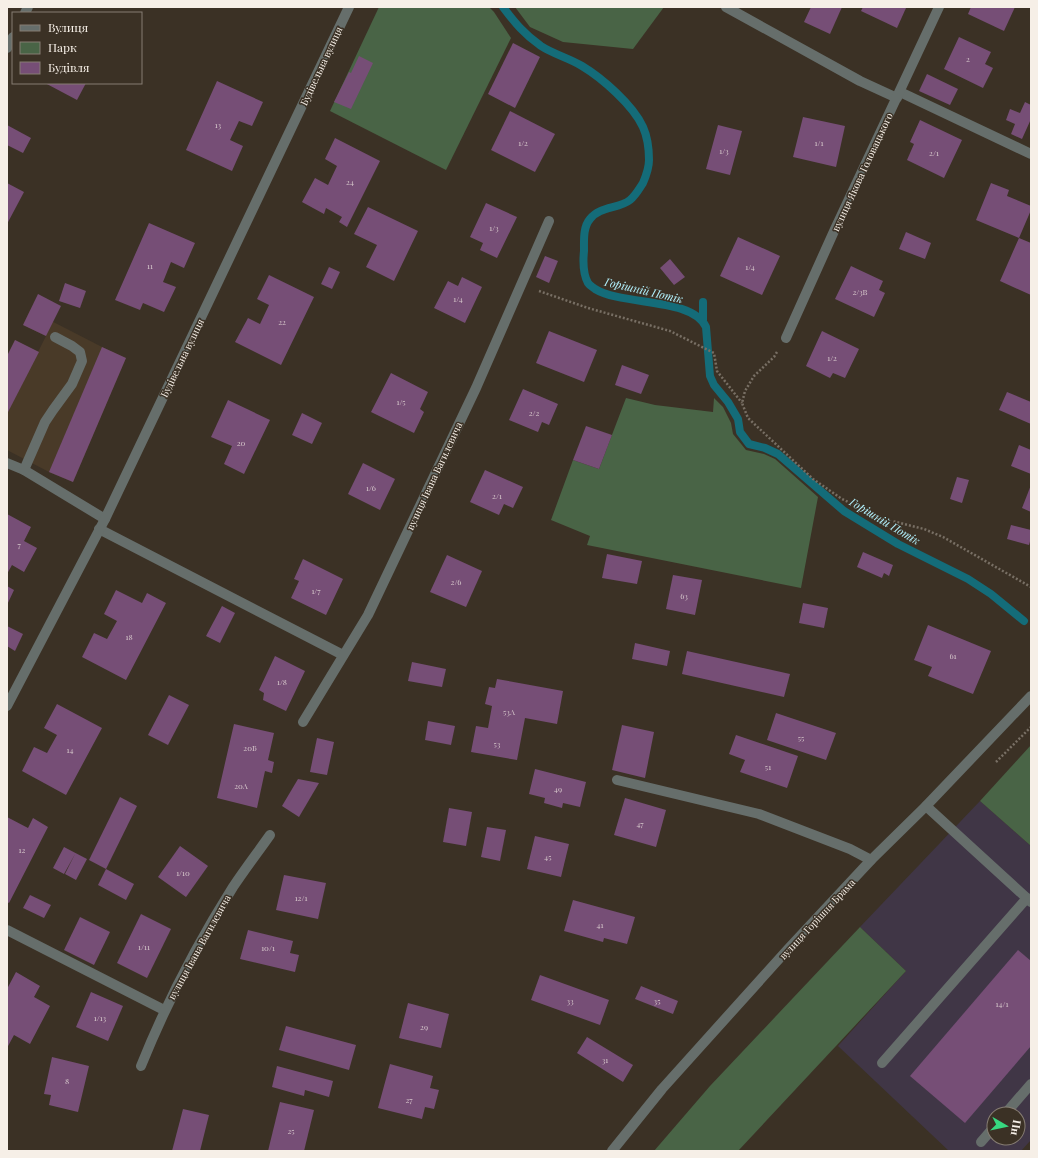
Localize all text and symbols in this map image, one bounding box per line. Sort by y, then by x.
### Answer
legend [12,12,142,84]
text: Вулиця [48,19,89,35]
street label: Будівельна вулиця [297,24,346,108]
text: Парк [48,39,77,55]
house number: 2 [966,53,970,64]
text: Будівля [48,59,90,75]
street label: вулиця Якова Головацького [828,110,896,234]
house number: 13 [215,119,222,130]
house number: 1/2 [518,137,528,148]
house number: 1/1 [815,137,823,148]
house number: 1/3 [719,145,729,156]
house number: 2/1 [929,147,939,158]
house number: 24 [346,176,354,187]
house number: 1/3 [489,222,499,233]
house number: 11 [147,260,153,271]
house number: 1/4 [745,261,755,272]
water label: Горішній Потік [602,273,685,306]
house number: 2/3В [852,286,868,297]
house number: 1/4 [453,293,463,304]
street label: Будівельна вулиця [157,316,207,400]
house number: 22 [278,316,286,327]
house number: 1/2 [827,352,837,363]
house number: 1/5 [396,396,406,407]
house number: 2/2 [529,407,539,418]
street label: вулиця Івана Вагилевича [403,420,465,532]
house number: 20 [237,437,246,448]
house number: 1/6 [366,482,376,493]
house number: 2/1 [492,490,502,501]
water label: Горішній Потік [846,493,923,548]
house number: 7 [17,539,21,550]
house number: 2/6 [451,576,461,587]
house number: 1/7 [311,585,321,596]
house number: 63 [680,590,688,601]
house number: 18 [125,631,133,642]
house number: 61 [949,650,957,661]
house number: 1/8 [277,676,287,687]
house number: 53А [503,706,516,717]
house number: 55 [798,732,804,743]
house number: 53 [494,738,501,749]
house number: 20Б [243,742,257,753]
house number: 14 [67,744,73,755]
house number: 51 [765,761,771,772]
house number: 20А [234,780,249,791]
house number: 49 [554,783,562,794]
house number: 47 [636,818,644,829]
house number: 12 [19,844,26,855]
house number: 45 [544,851,552,862]
house number: 1/10 [176,867,190,878]
street label: вулиця Горішня Брама [776,876,858,962]
street label: вулиця Івана Вагилевича [164,892,234,1002]
house number: 12/1 [295,892,307,903]
house number: 41 [597,919,603,930]
house number: 1/11 [138,941,150,952]
house number: 10/1 [261,942,275,953]
house number: 33 [566,995,574,1006]
house number: 35 [654,995,660,1006]
house number: 14/1 [996,998,1008,1009]
house number: 1/13 [94,1012,107,1023]
house number: 29 [420,1021,428,1032]
house number: 31 [602,1054,608,1065]
house number: 8 [65,1075,69,1086]
house number: 27 [405,1094,413,1105]
north arrow [986,1106,1026,1146]
text: Пн [1008,1119,1025,1137]
house number: 25 [287,1125,295,1136]

